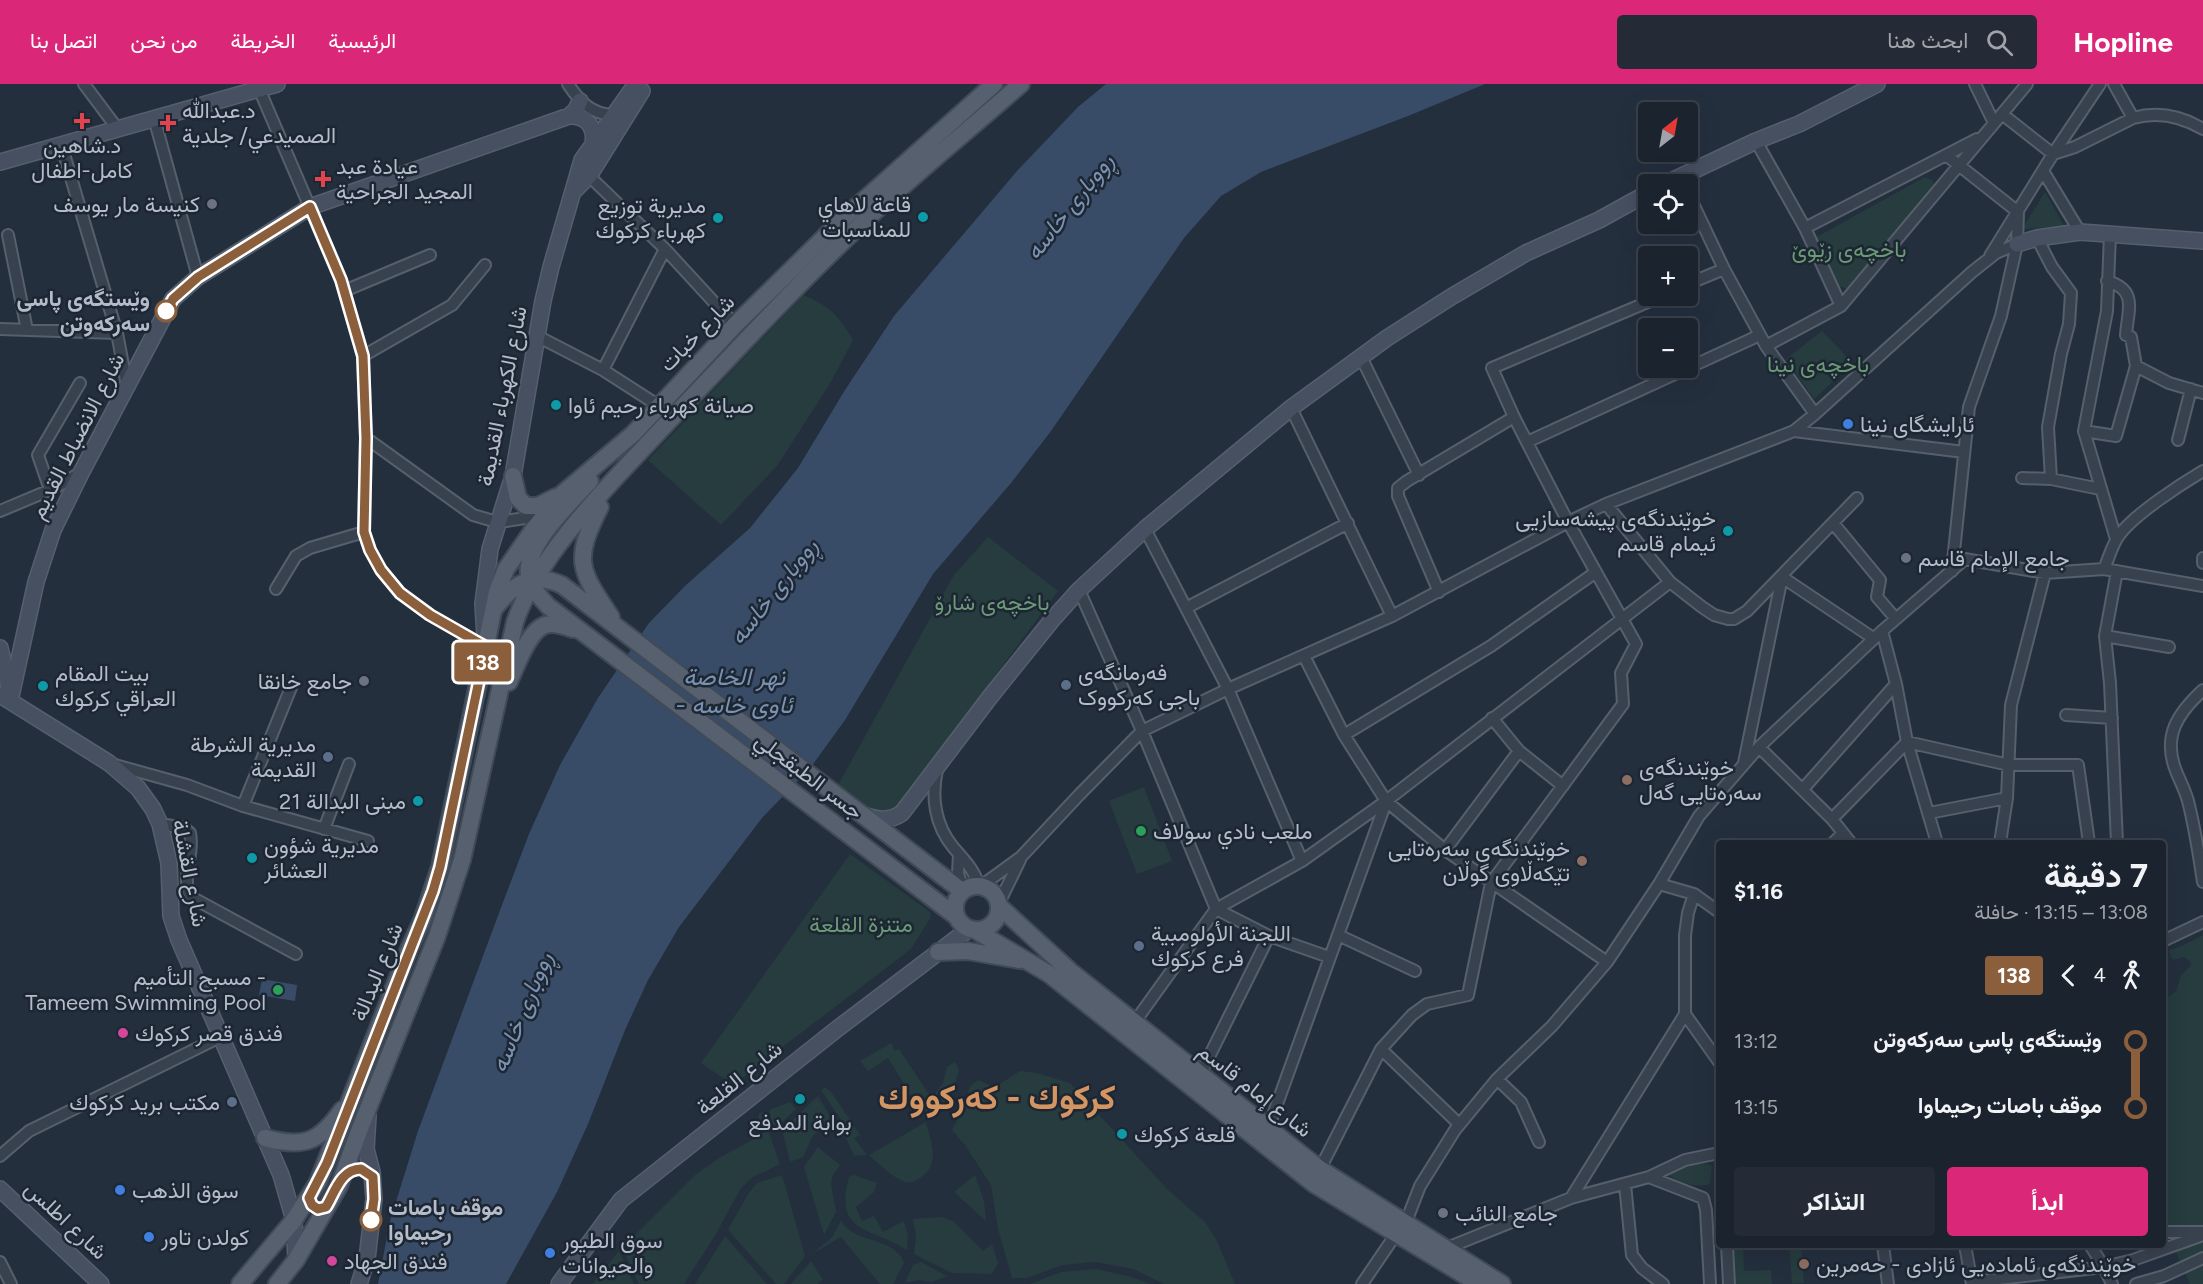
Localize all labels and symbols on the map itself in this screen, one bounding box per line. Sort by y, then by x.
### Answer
place label: د.عبدالله الصميدعي/ جلدية [182,97,336,154]
north arrow [1638,102,1698,162]
marker: د.شاهين كامل-اطفال [73,112,91,130]
marker: د.عبدالله الصميدعي/ جلدية [159,114,177,132]
place label: د.شاهين كامل-اطفال [31,132,133,184]
water label: ڕووباری خاسە [1018,147,1124,269]
place label: عيادة عبد المجيد الجراحية [336,153,473,205]
marker: عيادة عبد المجيد الجراحية [314,170,332,188]
place label: كنيسة مار يوسف [53,191,200,218]
place label: قاعة لاهاي للمناسبات [818,191,911,243]
place label: مديرية توزيع كهرباء كركوك [596,192,706,244]
marker: كنيسة مار يوسف [205,197,219,211]
marker: قاعة لاهاي للمناسبات [916,210,930,224]
marker: مديرية توزيع كهرباء كركوك [711,211,725,225]
park label: باخچەی زێوێ [1791,236,1907,264]
place label: وێستگەی پاسی سەرکەوتن [17,285,150,337]
street label: شارع خبات [654,289,741,378]
marker: وێستگەی پاسی سەرکەوتن [155,300,177,322]
street label: شارع الكهرباء القديمة [471,304,534,489]
street label: شارع الانضباط القديم [24,349,131,524]
park label: باخچەی نینا [1767,351,1869,379]
place label: صيانة كهرباء رحيم ئاوا [568,392,754,420]
marker: صيانة كهرباء رحيم ئاوا [549,398,563,412]
place label: ئارایشگای نینا [1860,411,1974,438]
marker: ئارایشگای نینا [1841,417,1855,431]
place label: خوێندنگەی پیشەسازیی ئیمام قاسم [1515,505,1716,558]
marker: خوێندنگەی پیشەسازیی ئیمام قاسم [1721,524,1735,538]
water label: ڕووباری خاسە [722,532,828,654]
place label: جامع الإمام قاسم [1918,545,2070,573]
marker: جامع الإمام قاسم [1899,551,1913,565]
park label: باخچەی شارۆ [935,589,1049,617]
line badge: 138 [448,642,518,682]
place label: فەرمانگەی باجی کەرکووک [1078,659,1200,711]
place label: بيت المقام العراقي كركوك [55,660,176,717]
water label: نهر الخاصة - ئاوی خاسە [676,662,795,720]
place label: جامع خانقا [258,668,352,696]
marker: جامع خانقا [357,674,371,688]
marker: فەرمانگەی باجی کەرکووک [1059,678,1073,692]
marker: بيت المقام العراقي كركوك [36,679,50,693]
street label: جسر الطبقجلي [747,727,868,829]
place label: مديرية الشرطة القديمة [190,731,316,783]
marker: مديرية الشرطة القديمة [321,750,335,764]
place label: خوێندنگەی سەرەتایی گەل [1639,754,1762,806]
marker: خوێندنگەی سەرەتایی گەل [1620,773,1634,787]
place label: مبنى البدالة 21 [279,788,406,815]
marker: مبنى البدالة 21 [411,794,425,808]
street label: شارع القشلة [165,817,214,929]
place label: ملعب نادي سولاف [1153,818,1312,850]
marker: ملعب نادي سولاف [1134,824,1148,838]
place label: مديرية شؤون العشائر [263,832,379,884]
place label: خوێندنگەی سەرەتایی تێکەڵاوی گوڵان [1388,835,1570,887]
marker: مديرية شؤون العشائر [245,851,259,865]
marker: خوێندنگەی سەرەتایی تێکەڵاوی گوڵان [1575,854,1589,868]
park label: متنزة القلعة [809,911,913,938]
street label: شارع البدالة [345,919,410,1025]
place label: اللجنة الأولومبية فرع كركوك [1151,920,1291,973]
marker: اللجنة الأولومبية فرع كركوك [1132,939,1146,953]
water label: ڕووباری خاسە [484,948,564,1079]
place label: مسبح التأميم - Tameem Swimming Pool [25,964,266,1016]
marker: مسبح التأميم - Tameem Swimming Pool [271,983,285,997]
place label: فندق قصر كركوك [135,1020,283,1047]
marker: فندق قصر كركوك [116,1026,130,1040]
street label: شارع القلعة [690,1035,788,1122]
street label: شارع إمام قاسم [1192,1037,1318,1144]
district label: كركوك - کەرکووك [878,1077,1116,1119]
place label: مكتب بريد كركوك [69,1089,220,1116]
marker: بوابة المدفع [793,1092,807,1106]
marker: مكتب بريد كركوك [225,1095,239,1109]
place label: بوابة المدفع [748,1109,852,1137]
place label: قلعة كركوك [1134,1121,1236,1148]
marker: قلعة كركوك [1115,1127,1129,1141]
street label: شارع اطلس [18,1175,113,1266]
place label: سوق الذهب [132,1177,239,1204]
marker: سوق الذهب [113,1183,127,1197]
place label: موقف باصات رحيماوا [388,1194,503,1246]
place label: جامع النائب [1455,1200,1558,1228]
marker: جامع النائب [1436,1206,1450,1220]
marker: موقف باصات رحيماوا [360,1209,382,1231]
place label: کولدن تاور [160,1224,249,1251]
place label: سوق الطيور والحيوانات [561,1227,663,1279]
marker: کولدن تاور [142,1230,156,1244]
marker: سوق الطيور والحيوانات [543,1246,557,1260]
place label: فندق الجهاد [344,1248,448,1275]
place label: خوێندنگەی ئامادەیی ئازادی - حەمرین [1816,1251,2136,1278]
marker: فندق الجهاد [325,1254,339,1268]
marker: خوێندنگەی ئامادەیی ئازادی - حەمرین [1797,1257,1811,1271]

